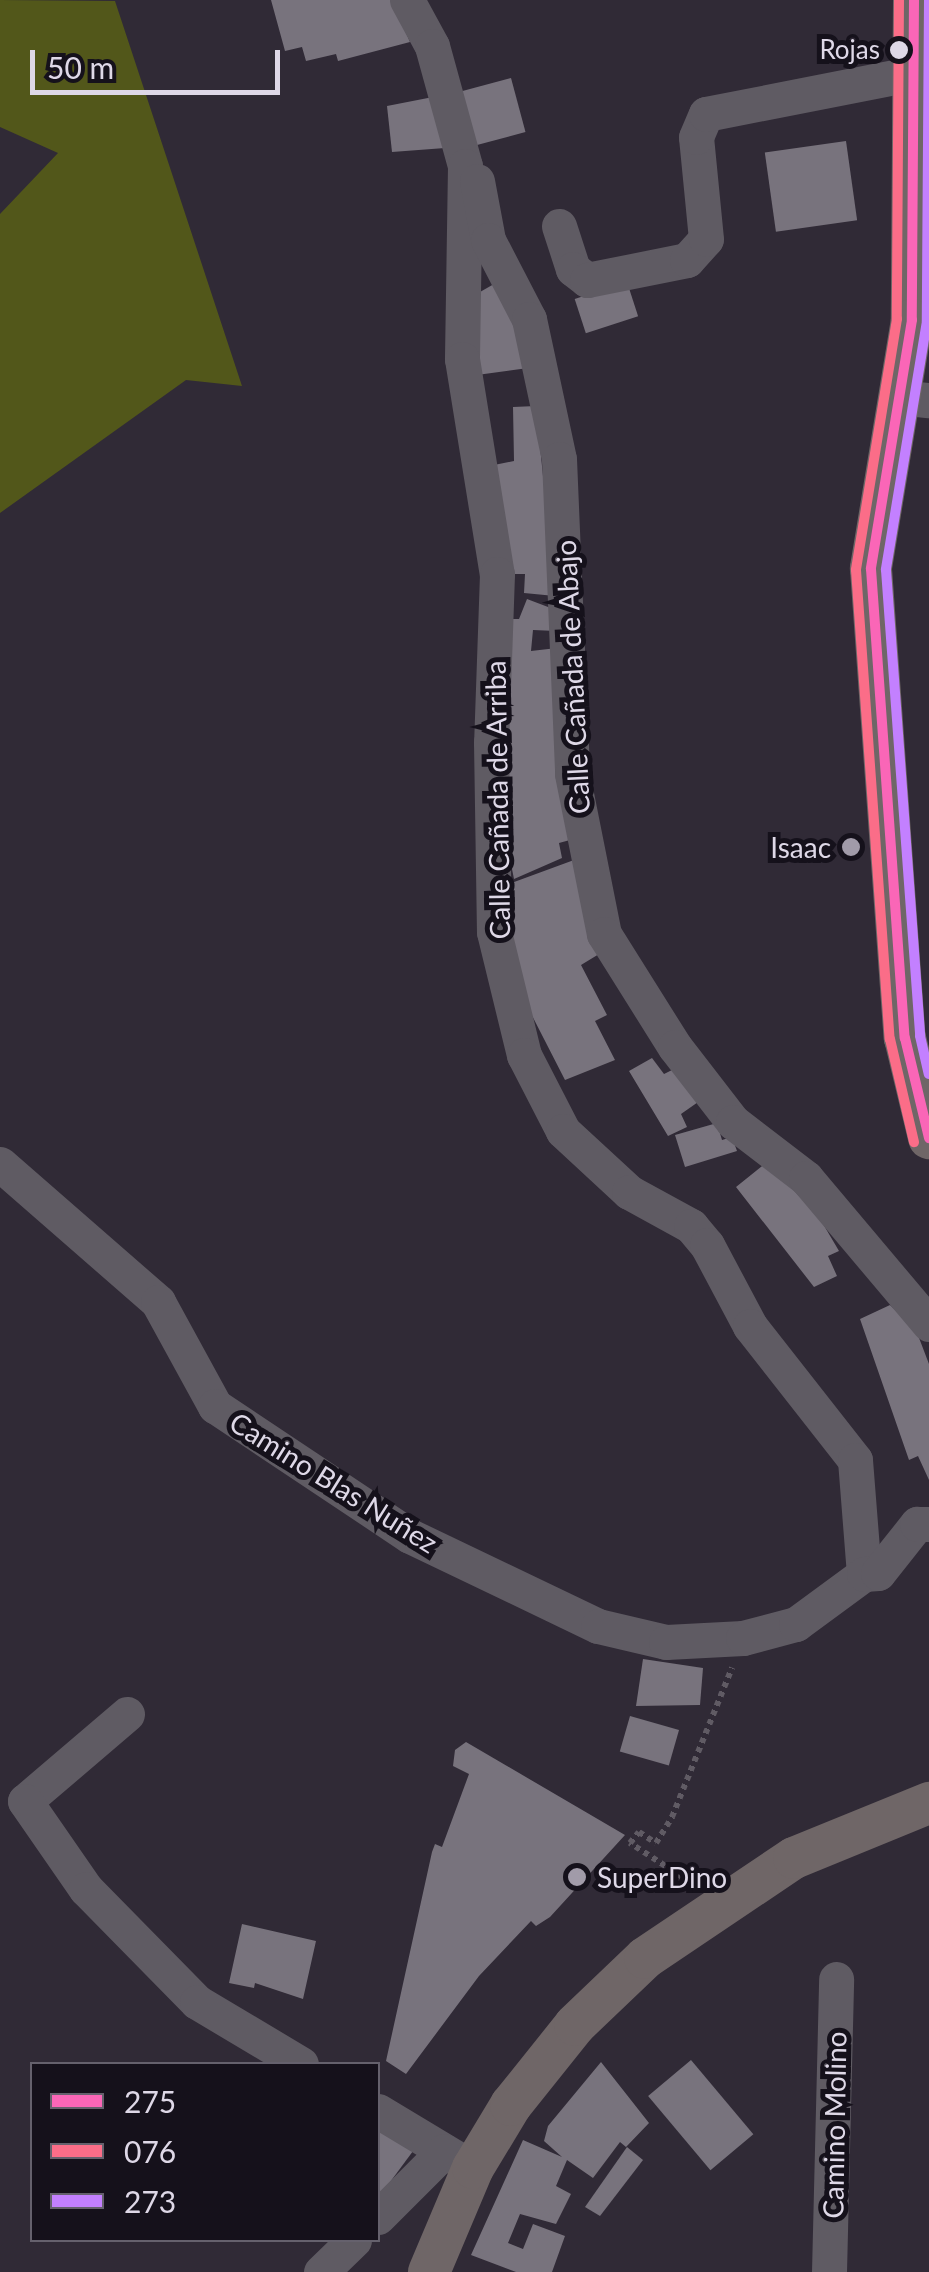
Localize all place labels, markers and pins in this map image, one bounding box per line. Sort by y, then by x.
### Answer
place label: Rojas [819,34,880,66]
marker: Rojas [889,40,909,60]
place label: Isaac [770,830,831,864]
marker: Isaac [840,836,862,858]
place label: SuperDino [597,1860,727,1894]
marker: SuperDino [566,1866,588,1888]

